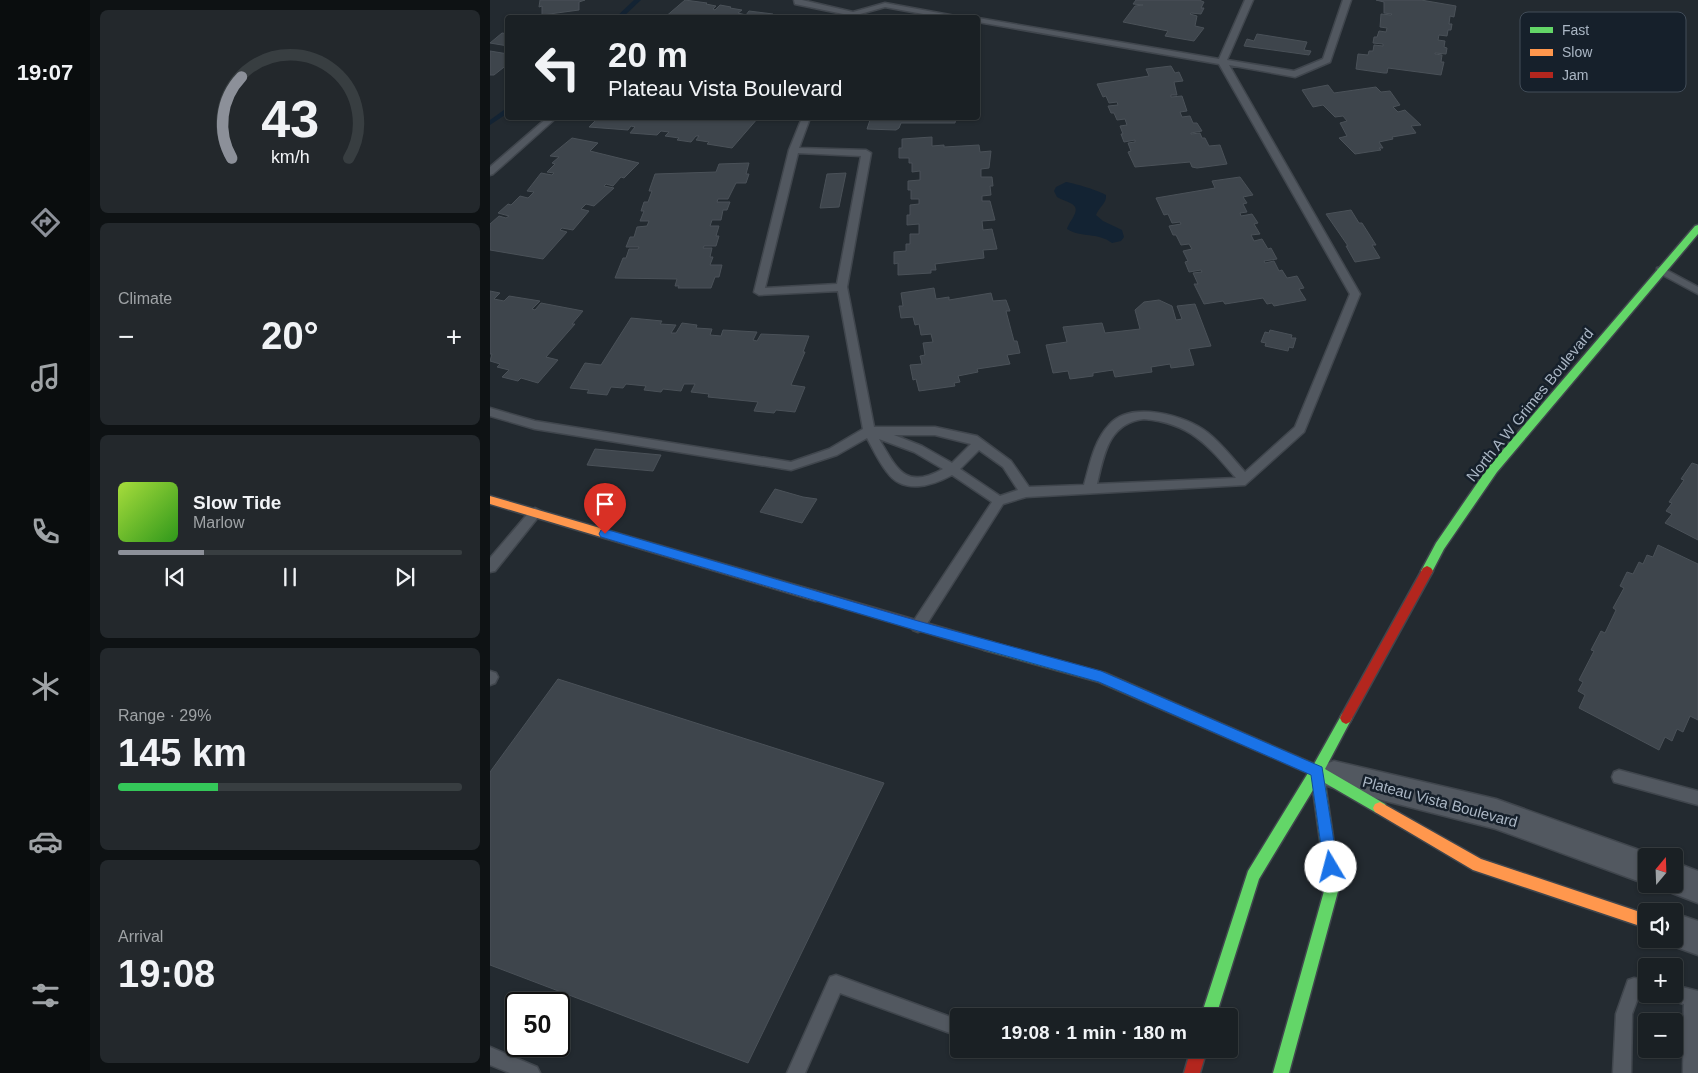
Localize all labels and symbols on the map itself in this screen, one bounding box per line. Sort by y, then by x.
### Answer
legend [1520,12,1686,92]
text: Fast [1562,22,1589,38]
text: Slow [1562,44,1593,60]
text: Jam [1562,67,1588,83]
street label: North A W Grimes Boulevard [1463,325,1597,485]
pin [584,483,626,534]
street label: Plateau Vista Boulevard [1361,773,1520,830]
position arrow [1304,840,1356,892]
north arrow [1638,848,1682,892]
speed limit sign: 50 [505,992,570,1057]

